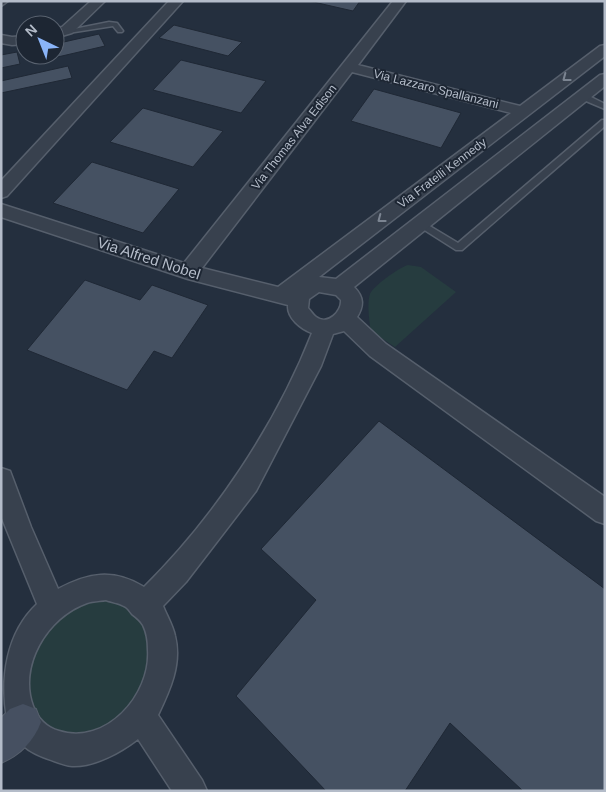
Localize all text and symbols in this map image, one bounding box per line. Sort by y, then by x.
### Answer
north arrow [15,15,65,65]
text: N [22,21,40,40]
street label: Via Lazzaro Spallanzani [372,67,500,111]
one-way arrow [563,73,572,81]
street label: Via Thomas Alva Edison [249,82,339,192]
street label: Via Fratelli Kennedy [395,135,489,211]
one-way arrow [377,213,387,222]
street label: Via Alfred Nobel [95,233,203,283]

